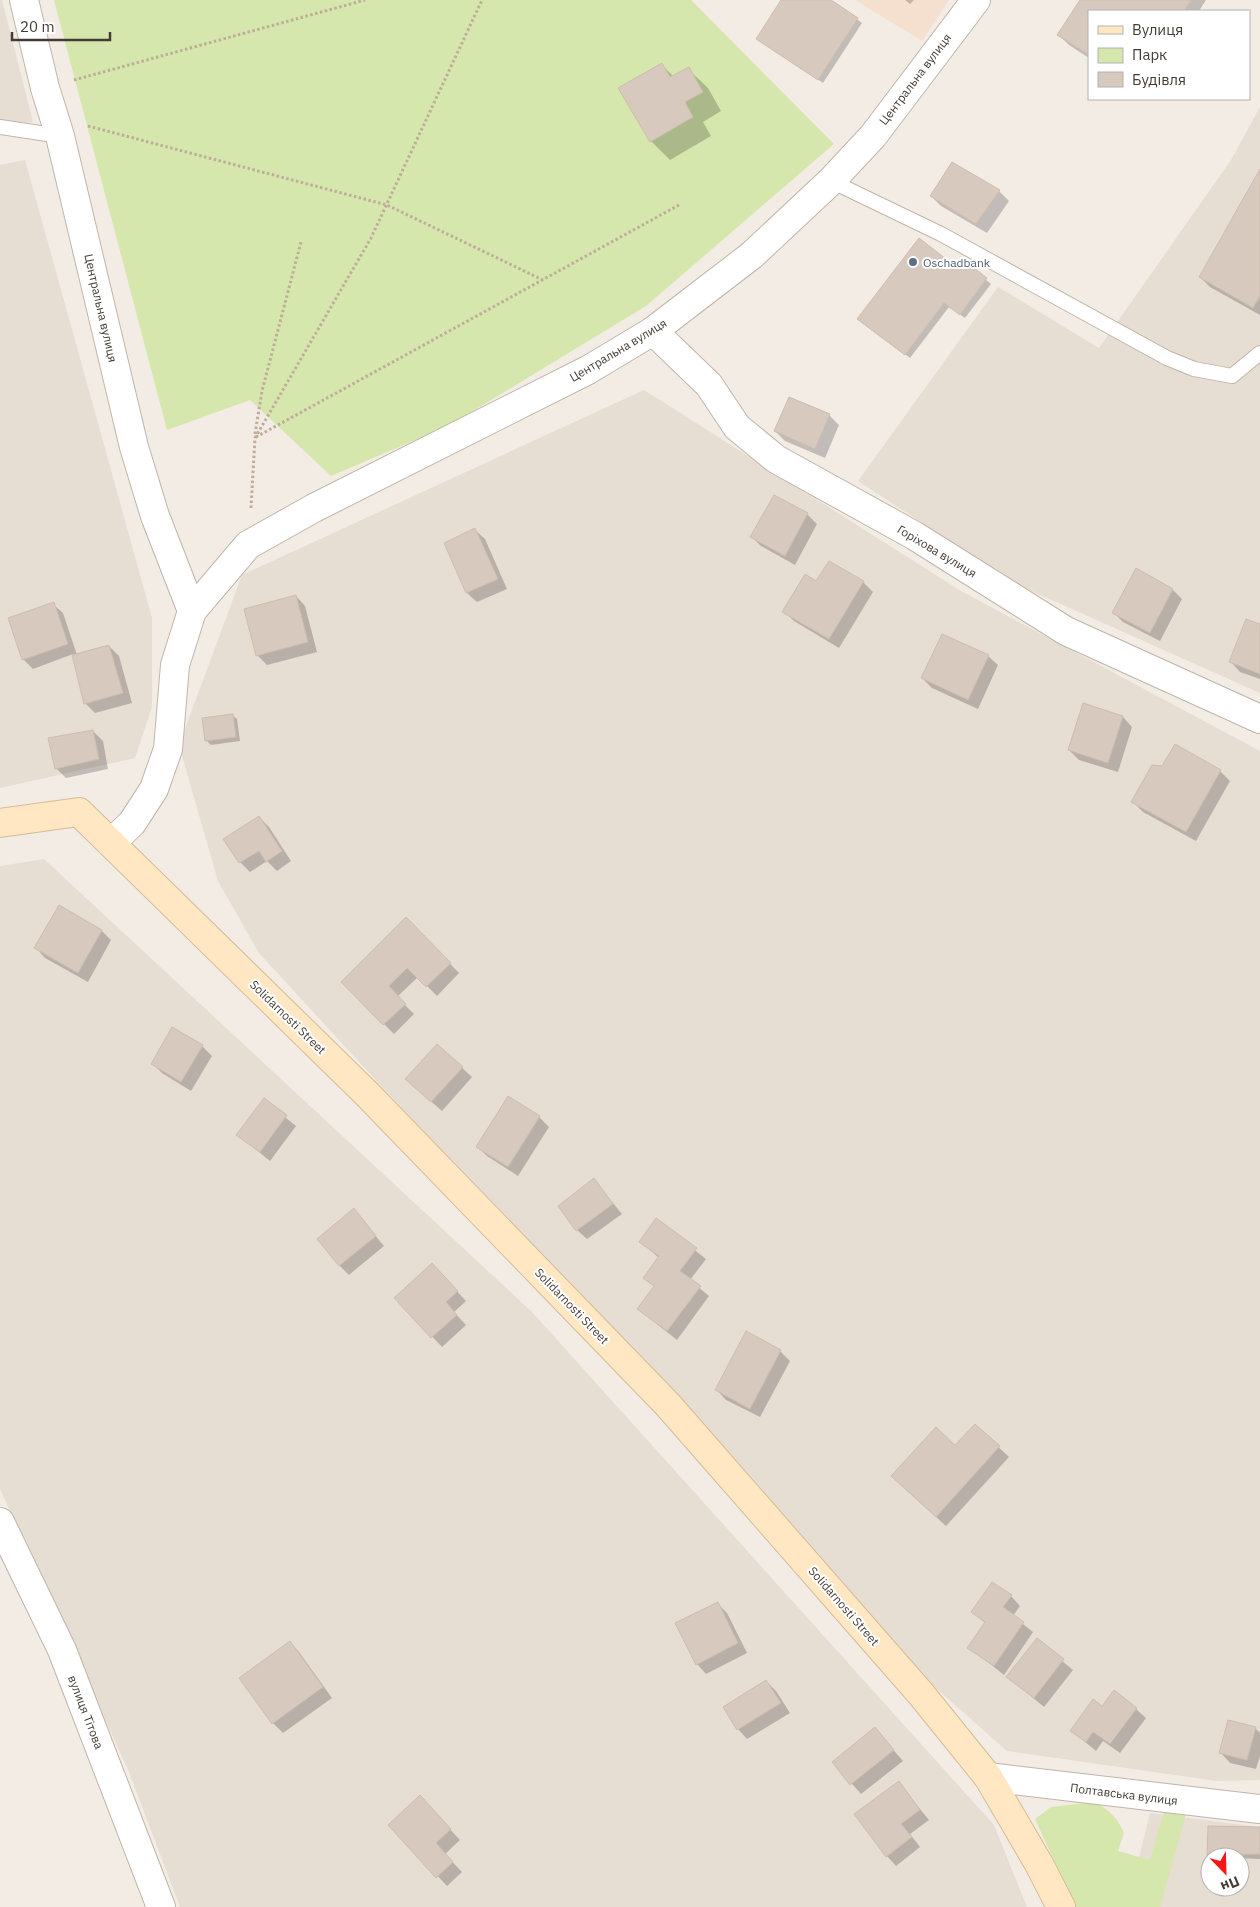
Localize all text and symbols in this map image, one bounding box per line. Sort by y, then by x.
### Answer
scale bar [12,10,110,42]
legend [1088,10,1250,100]
text: 20 m [20,17,55,36]
text: Вулиця [1132,20,1183,39]
street label: Центральна вулиця [876,30,954,128]
text: Парк [1132,45,1167,64]
text: Будівля [1132,70,1186,89]
street label: Центральна вулиця [81,252,121,364]
place label: Oschadbank [923,255,991,270]
marker: Oschadbank [907,256,919,268]
street label: Центральна вулиця [567,315,669,385]
street label: Горіхова вулиця [895,521,979,581]
street label: Solidarnosti Street [247,977,329,1057]
street label: Solidarnosti Street [532,1265,612,1347]
street label: Solidarnosti Street [806,1563,882,1649]
street label: вулиця Тітова [65,1673,107,1752]
street label: Полтавська вулиця [1069,1780,1179,1808]
north arrow [1200,1847,1250,1897]
text: Пн [1218,1872,1242,1896]

